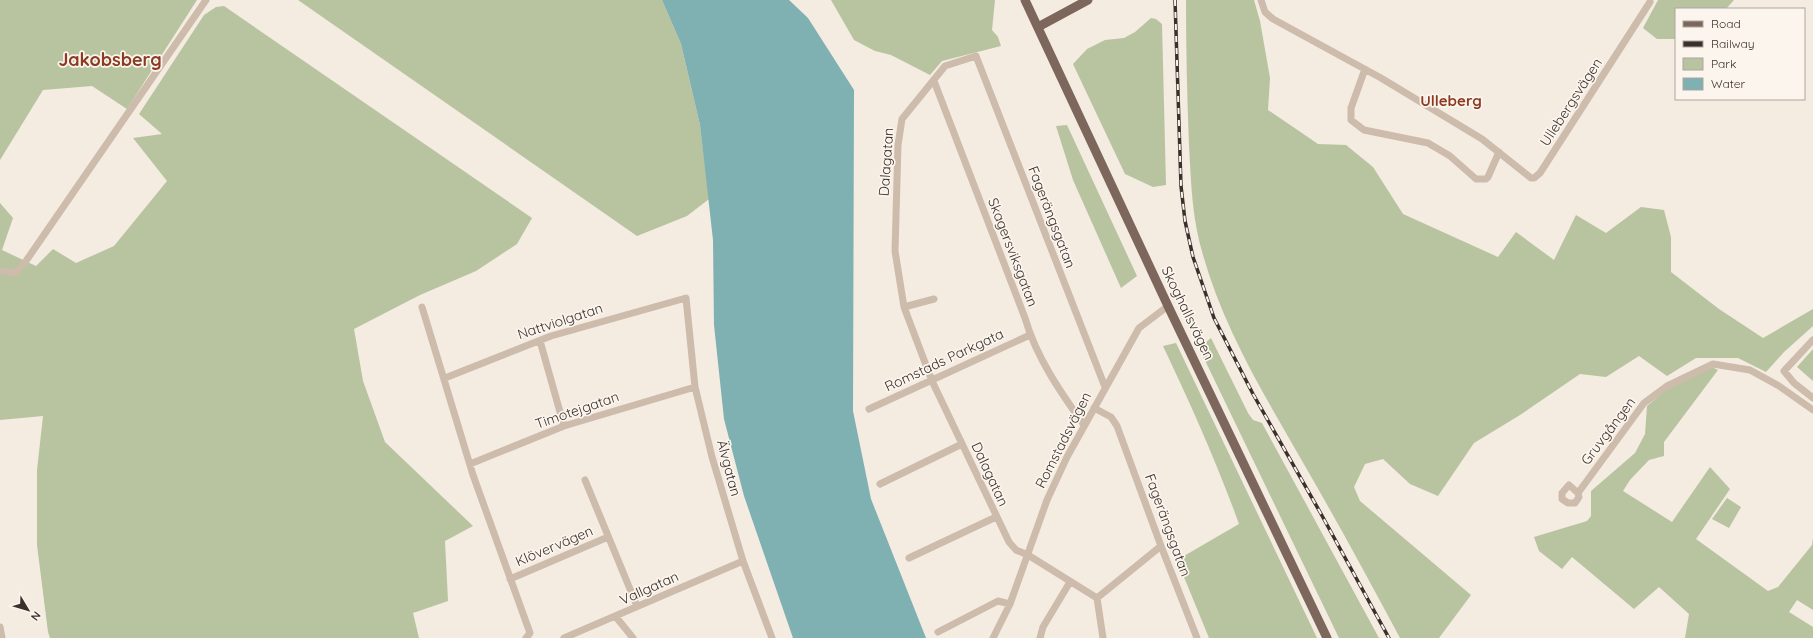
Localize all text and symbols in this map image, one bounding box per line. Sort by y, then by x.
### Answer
legend [1675,8,1805,100]
text: Road [1711,16,1741,31]
text: Railway [1711,36,1755,51]
district label: Jakobsberg [58,48,162,71]
street label: Ullebergsvägen [1536,55,1606,149]
text: Park [1711,56,1736,71]
text: Water [1711,76,1746,91]
district label: Ulleberg [1420,91,1482,110]
street label: Dalagatan [875,127,897,197]
street label: Fagerängsgatan [1024,163,1080,271]
street label: Skagersviksgatan [984,195,1042,309]
street label: Skoghallsvägen [1158,263,1218,363]
street label: Nattviolgatan [515,299,605,343]
street label: Romstads Parkgata [882,325,1006,395]
street label: Timotejgatan [533,387,621,433]
street label: Romstadsvägen [1031,389,1095,491]
street label: Gruvgången [1577,394,1639,468]
street label: Älvgatan [713,438,745,498]
street label: Dalagatan [967,439,1013,509]
street label: Fagerängsgatan [1141,471,1195,579]
street label: Klövervägen [512,522,596,570]
street label: Vallgatan [617,567,681,609]
north arrow [8,590,48,630]
text: N [28,609,44,624]

